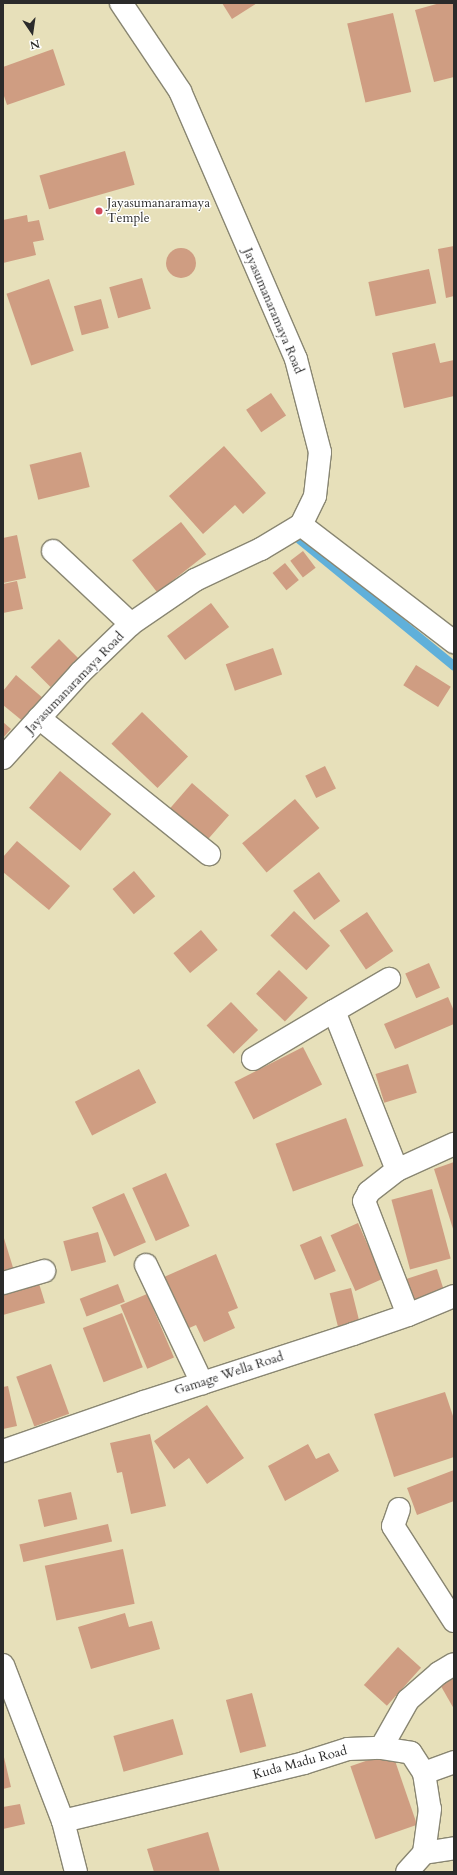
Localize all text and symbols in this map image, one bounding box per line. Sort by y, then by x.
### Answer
north arrow [12,12,52,52]
text: N [28,36,41,53]
place label: Jayasumanaramaya Temple [107,196,210,227]
marker: Jayasumanaramaya Temple [94,206,104,216]
street label: Jayasumanaramaya Road [239,246,307,376]
street label: Jayasumanaramaya Road [22,629,128,737]
street label: Gamage Wella Road [172,1349,286,1399]
street label: Kuda Madu Road [251,1743,349,1783]

